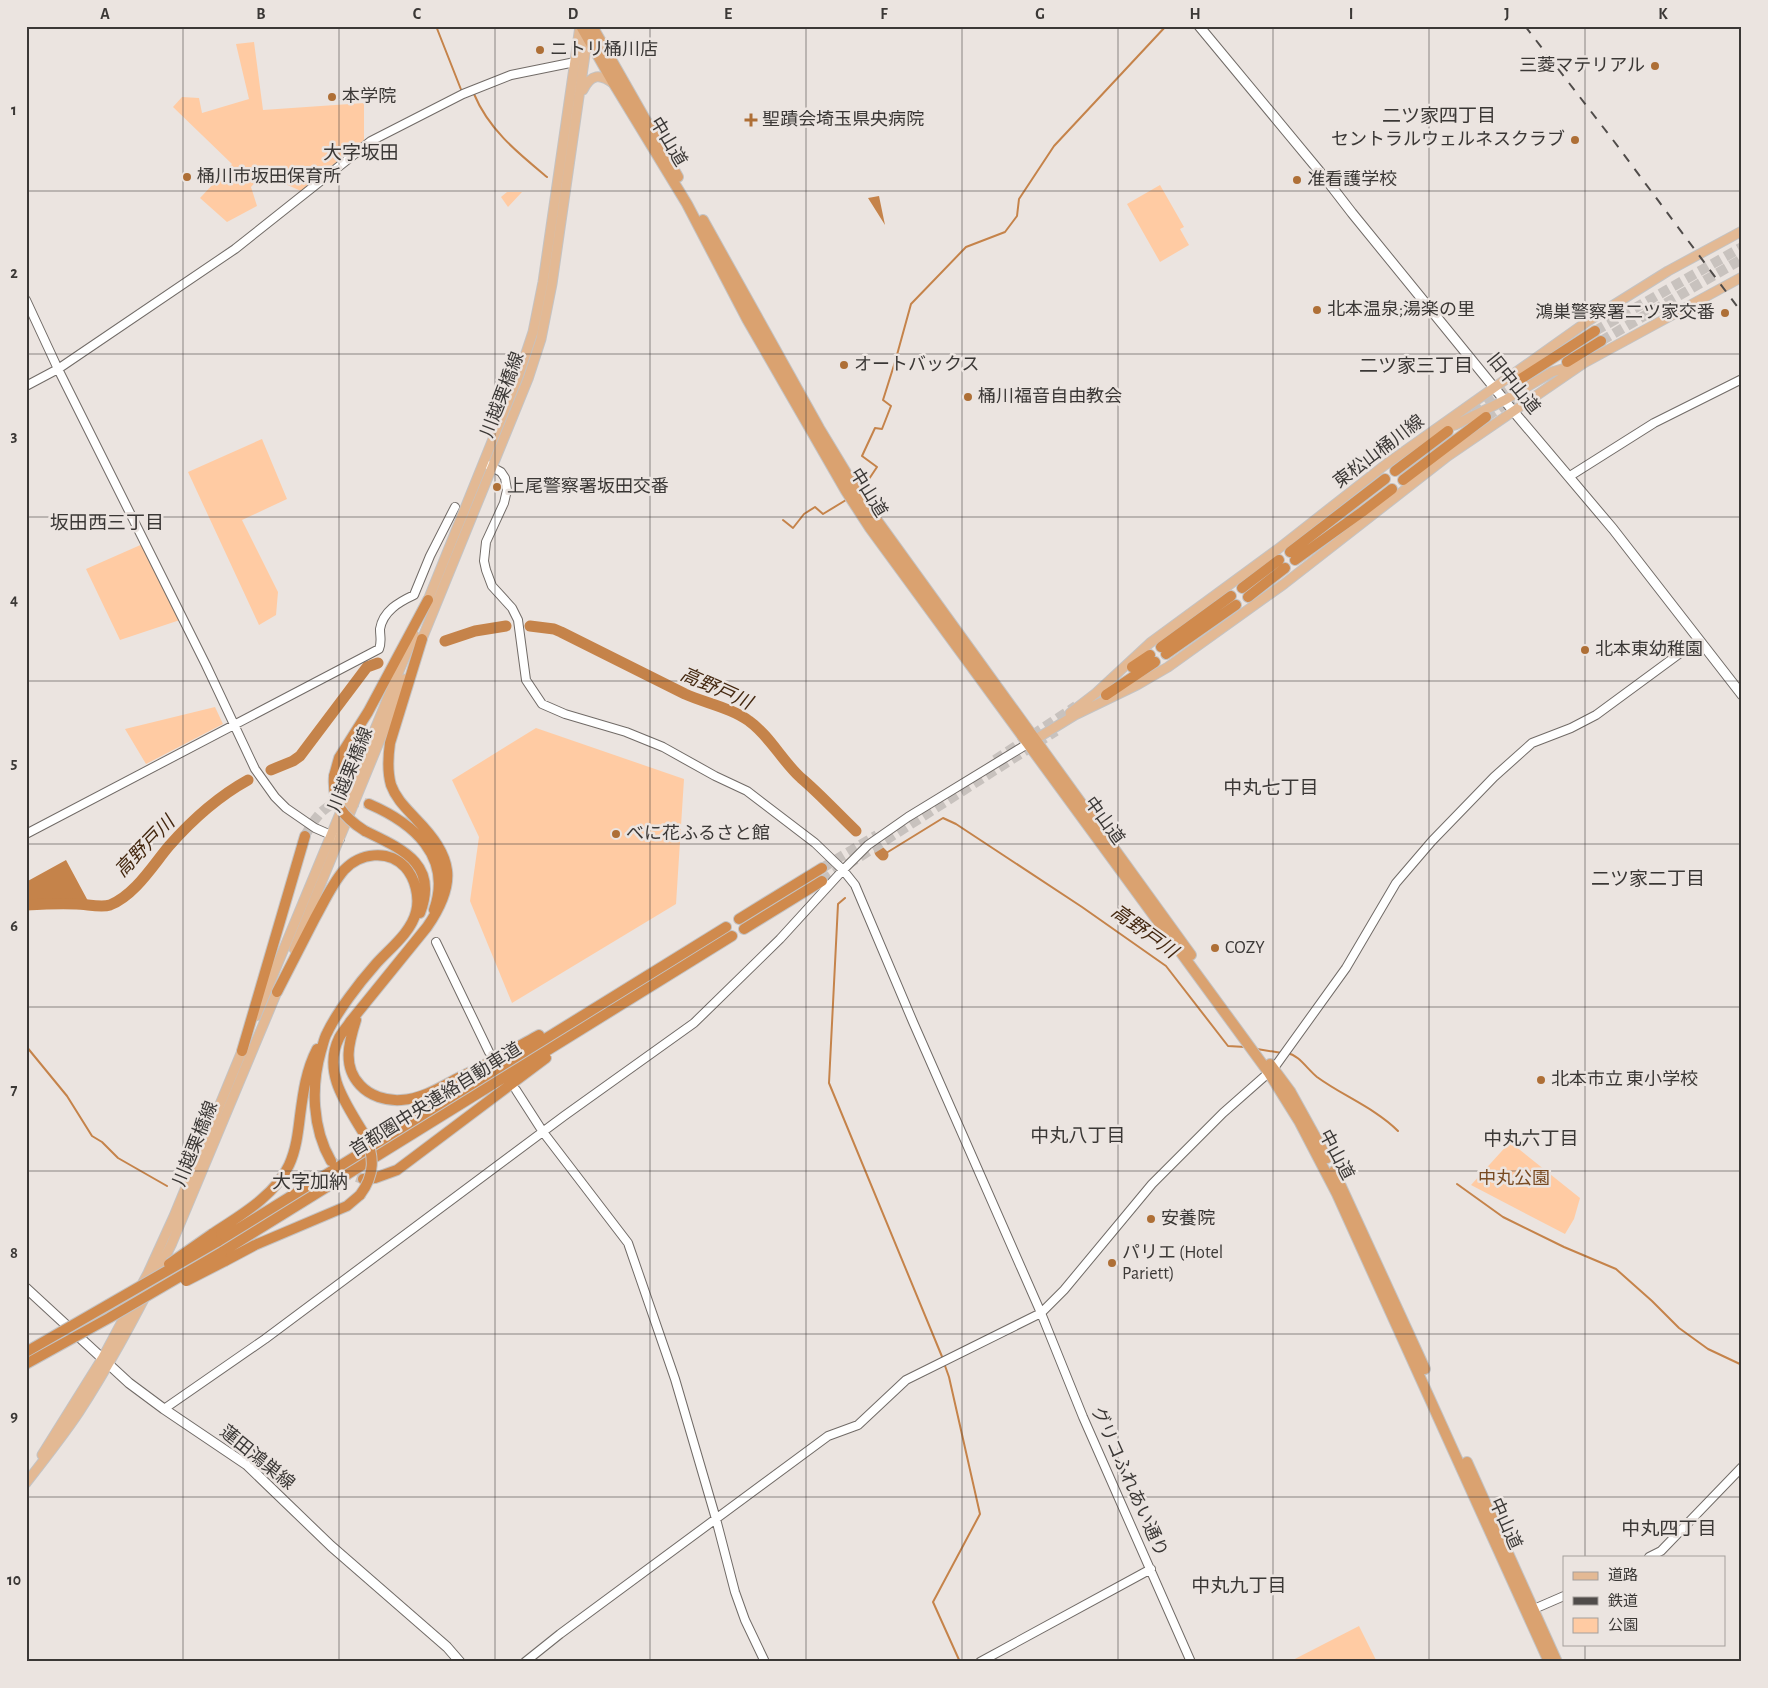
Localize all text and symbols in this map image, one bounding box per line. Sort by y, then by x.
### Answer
text: A [100,6,110,22]
text: B [256,6,266,22]
text: C [413,6,422,22]
text: D [568,6,579,22]
text: E [724,6,732,22]
text: F [880,6,888,22]
text: G [1035,6,1045,22]
text: H [1189,6,1201,22]
text: I [1349,6,1353,22]
text: J [1504,6,1510,22]
text: K [1658,6,1668,22]
place label: ニトリ桶川店 [550,40,658,59]
marker: ニトリ桶川店 [534,44,546,56]
place label: 三菱マテリアル [1519,56,1645,75]
marker: 三菱マテリアル [1649,60,1661,72]
place label: 本学院 [342,86,396,106]
marker: 本学院 [326,91,338,103]
text: 1 [11,102,17,118]
district label: 二ツ家四丁目 [1382,106,1496,126]
place label: 聖蹟会埼玉県央病院 [762,110,924,129]
street label: 中山道 [646,113,691,170]
marker: 聖蹟会埼玉県央病院 [744,113,758,127]
place label: セントラルウェルネスクラブ [1331,129,1565,149]
marker: セントラルウェルネスクラブ [1569,134,1581,146]
district label: 大字坂田 [323,142,399,163]
place label: 桶川市坂田保育所 [197,167,341,186]
place label: 准看護学校 [1307,169,1397,189]
marker: 桶川市坂田保育所 [181,171,193,183]
marker: 准看護学校 [1291,174,1303,186]
text: 2 [10,265,18,281]
place label: 北本温泉;湯楽の里 [1327,299,1475,319]
place label: 鴻巣警察署二ツ家交番 [1535,302,1715,322]
marker: 北本温泉;湯楽の里 [1311,304,1323,316]
marker: 鴻巣警察署二ツ家交番 [1719,307,1731,319]
street label: 川越栗橋線 [477,349,528,440]
street label: 旧中山道 [1483,349,1544,418]
place label: オートバックス [854,355,979,374]
district label: 二ツ家三丁目 [1359,356,1473,376]
marker: オートバックス [838,359,850,371]
place label: 桶川福音自由教会 [978,386,1122,406]
marker: 桶川福音自由教会 [962,391,974,403]
street label: 東松山桶川線 [1329,411,1428,492]
text: 3 [11,428,18,444]
street label: 中山道 [846,464,892,521]
place label: 上尾警察署坂田交番 [507,476,669,496]
marker: 上尾警察署坂田交番 [491,481,503,493]
district label: 坂田西三丁目 [50,513,164,533]
text: 4 [10,592,18,608]
place label: 北本東幼稚園 [1595,639,1703,659]
marker: 北本東幼稚園 [1579,644,1591,656]
water label: 高野戸川 [677,664,757,714]
street label: 川越栗橋線 [324,724,376,815]
text: 5 [11,755,18,771]
district label: 中丸七丁目 [1223,778,1319,798]
street label: 中山道 [1081,793,1129,848]
water label: 高野戸川 [111,811,180,881]
place label: べに花ふるさと館 [626,824,770,843]
marker: べに花ふるさと館 [610,828,622,840]
district label: 二ツ家二丁目 [1591,869,1705,889]
water label: 高野戸川 [1108,901,1183,963]
text: 6 [10,918,18,934]
place label: COZY [1225,939,1265,957]
marker: COZY [1209,942,1221,954]
street label: 首都圏中央連絡自動車道 [346,1038,525,1160]
place label: 北本市立 東小学校 [1551,1069,1698,1089]
marker: 北本市立 東小学校 [1535,1074,1547,1086]
text: 7 [11,1082,18,1098]
street label: 川越栗橋線 [169,1098,221,1189]
district label: 中丸八丁目 [1030,1126,1126,1146]
street label: 中山道 [1315,1126,1358,1183]
district label: 中丸六丁目 [1483,1128,1579,1149]
park label: 中丸公園 [1478,1169,1550,1188]
district label: 大字加納 [272,1171,348,1192]
place label: 安養院 [1161,1208,1215,1228]
marker: 安養院 [1145,1213,1157,1225]
place label: パリエ (Hotel Pariett) [1122,1244,1223,1283]
text: 8 [10,1245,18,1261]
marker: パリエ (Hotel Pariett) [1106,1257,1118,1269]
street label: グリコふれあい通り [1088,1404,1172,1560]
text: 9 [10,1408,18,1424]
street label: 蓮田鴻巣線 [216,1421,299,1493]
street label: 中山道 [1486,1495,1526,1552]
district label: 中丸四丁目 [1621,1519,1717,1539]
legend [1563,1556,1726,1646]
text: 道路 [1608,1567,1638,1583]
text: 10 [7,1572,21,1588]
district label: 中丸九丁目 [1191,1576,1287,1596]
text: 鉄道 [1608,1593,1638,1609]
text: 公園 [1608,1617,1638,1633]

